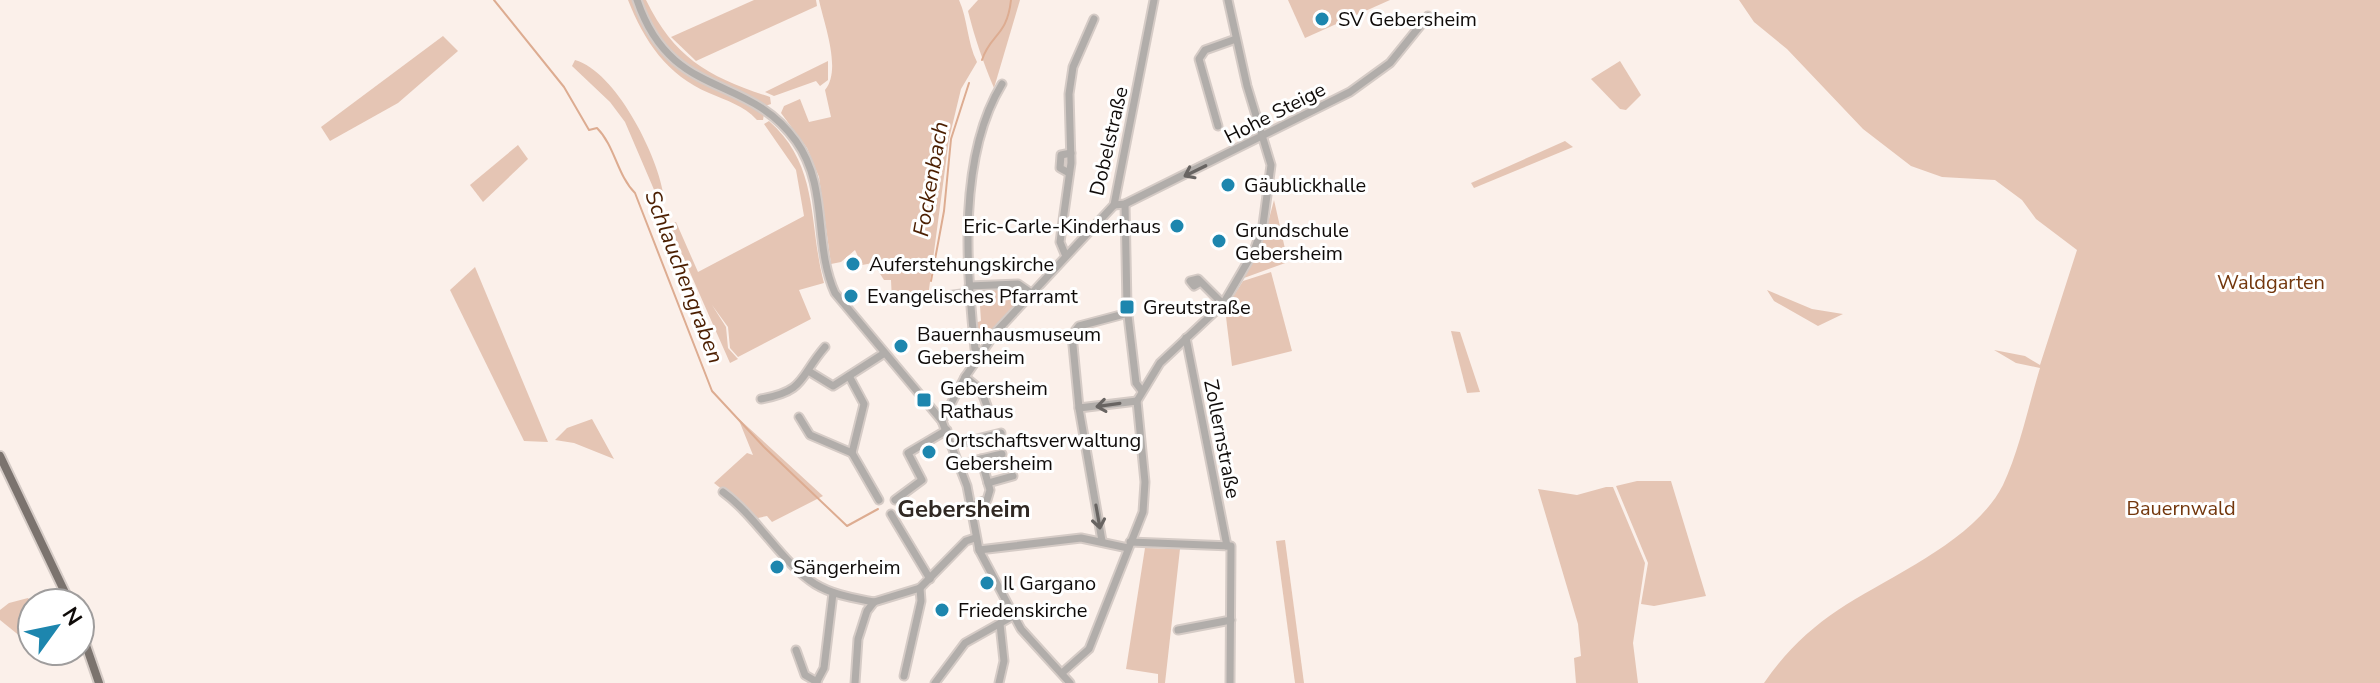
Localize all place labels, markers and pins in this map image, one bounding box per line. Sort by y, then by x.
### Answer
place label: SV Gebersheim [1338,6,1477,33]
marker: SV Gebersheim [1313,10,1331,28]
place label: Gäublickhalle [1244,172,1366,199]
marker: Gäublickhalle [1219,176,1237,194]
place label: Eric-Carle-Kinderhaus [963,213,1161,240]
marker: Eric-Carle-Kinderhaus [1168,217,1186,235]
place label: Grundschule Gebersheim [1235,217,1349,267]
marker: Grundschule Gebersheim [1210,232,1228,250]
place label: Auferstehungskirche [869,251,1054,278]
marker: Auferstehungskirche [844,255,862,273]
place label: Evangelisches Pfarramt [867,283,1079,310]
marker: Evangelisches Pfarramt [842,287,860,305]
place label: Greutstraße [1143,294,1251,321]
marker: Greutstraße [1118,298,1136,316]
place label: Bauernhausmuseum Gebersheim [917,321,1101,371]
marker: Bauernhausmuseum Gebersheim [892,337,910,355]
place label: Gebersheim Rathaus [940,375,1048,425]
marker: Gebersheim Rathaus [915,391,933,409]
place label: Ortschaftsverwaltung Gebersheim [945,427,1141,477]
marker: Ortschaftsverwaltung Gebersheim [920,443,938,461]
place label: Sängerheim [793,554,901,581]
marker: Sängerheim [768,558,786,576]
place label: Il Gargano [1003,570,1096,597]
marker: Il Gargano [978,574,996,592]
place label: Friedenskirche [958,597,1087,624]
marker: Friedenskirche [933,601,951,619]

